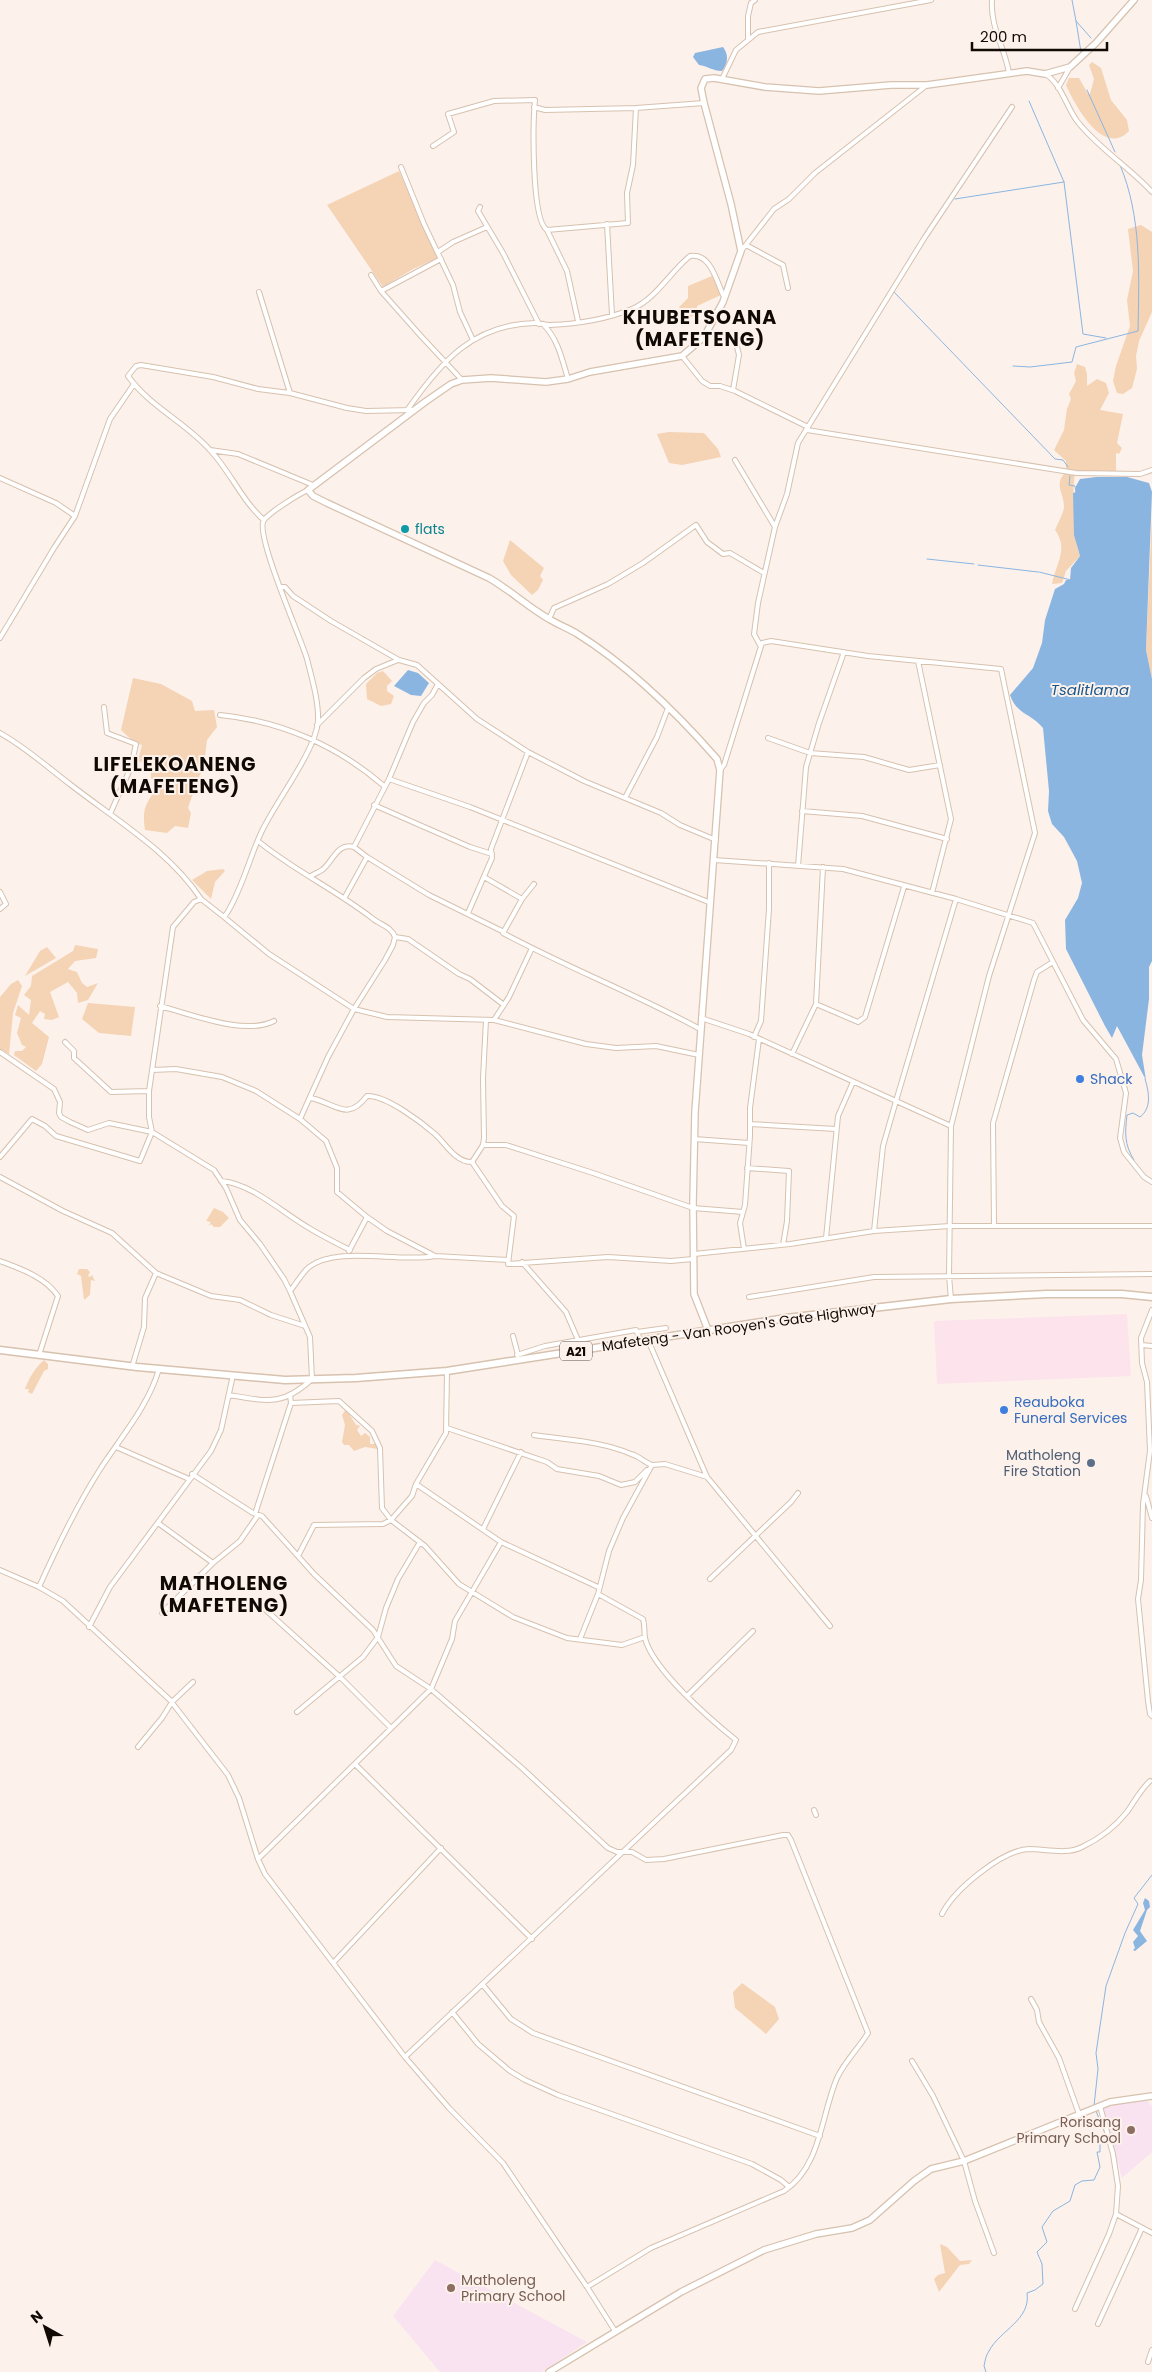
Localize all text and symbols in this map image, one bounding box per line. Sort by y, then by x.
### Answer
scale bar [972,20,1107,52]
text: 200 m [980,26,1027,47]
district label: KHUBETSOANA (MAFETENG) [623,304,777,353]
place label: flats [415,519,445,539]
marker: flats [399,523,411,535]
water label: Tsalitlama [1051,679,1129,700]
district label: LIFELEKOANENG (MAFETENG) [93,751,257,800]
place label: Shack [1090,1069,1133,1089]
marker: Shack [1074,1073,1086,1085]
street label: Mafeteng - Van Rooyen's Gate Highway [600,1298,878,1356]
road number: A21 [560,1342,592,1360]
place label: Reauboka Funeral Services [1014,1392,1127,1428]
marker: Reauboka Funeral Services [998,1404,1010,1416]
place label: Matholeng Fire Station [1004,1445,1081,1481]
marker: Matholeng Fire Station [1085,1457,1097,1469]
district label: MATHOLENG (MAFETENG) [159,1570,289,1619]
place label: Rorisang Primary School [1016,2112,1121,2148]
marker: Rorisang Primary School [1125,2124,1137,2136]
place label: Matholeng Primary School [461,2270,566,2306]
marker: Matholeng Primary School [445,2282,457,2294]
north arrow [20,2302,70,2352]
text: N [26,2306,47,2328]

